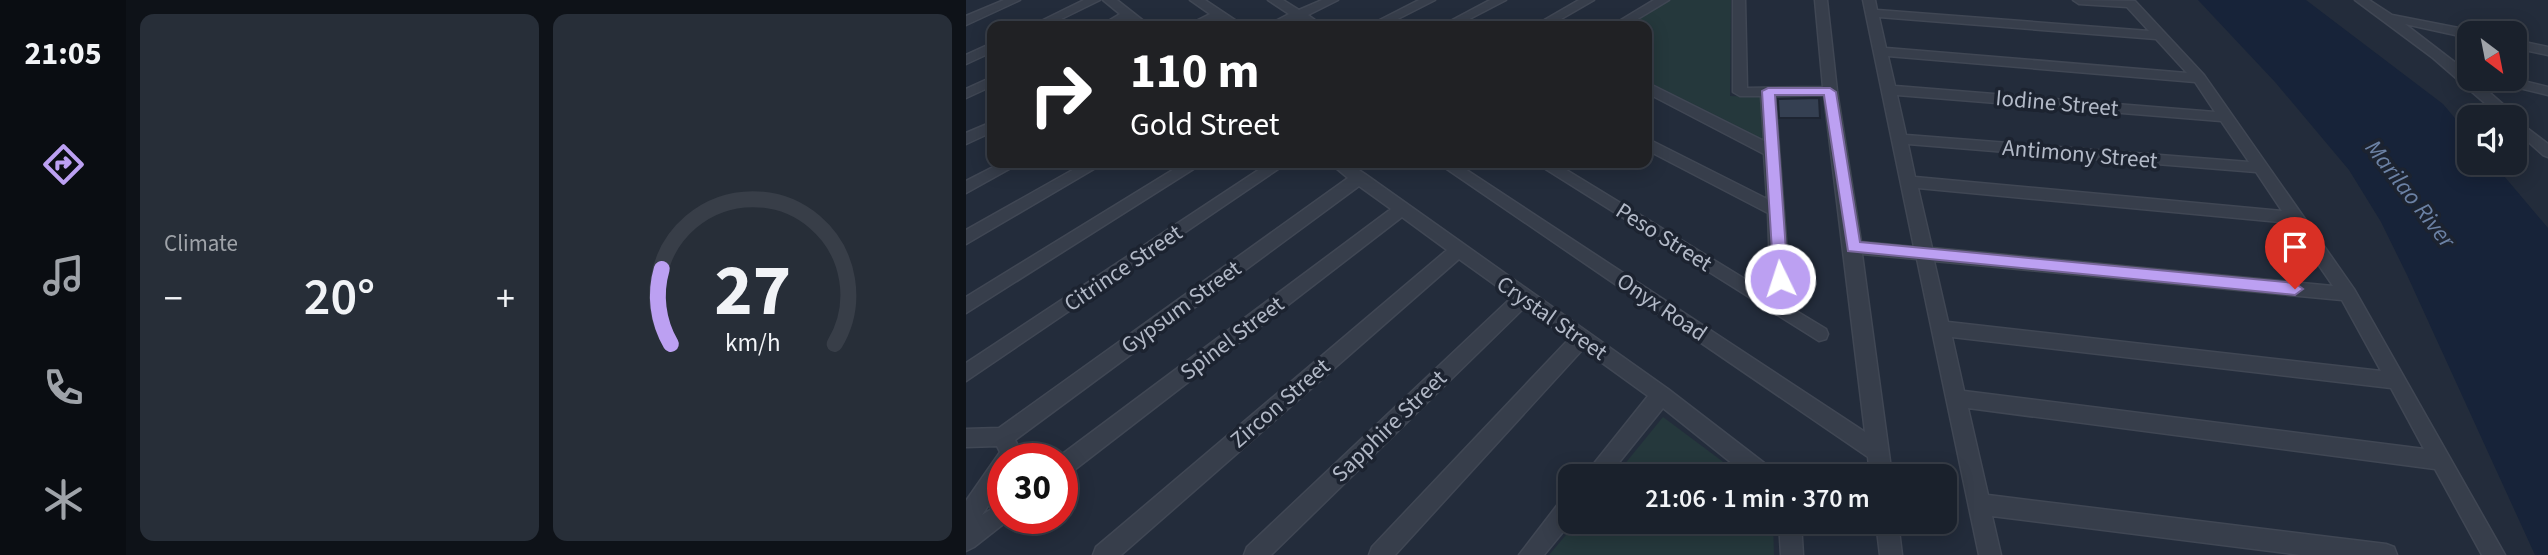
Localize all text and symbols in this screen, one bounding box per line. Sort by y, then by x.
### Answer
north arrow [2457,21,2527,91]
map controls [2457,21,2527,175]
text: 21:05 [24,31,102,77]
text: 110 m [1130,37,1259,107]
icon: right [1015,49,1106,140]
street label: Iodine Street [1994,81,2120,125]
text: Gold Street [1130,102,1280,148]
button: sound [2457,105,2527,175]
street label: Antimony Street [2001,131,2159,177]
water label: Marilao River [2356,132,2465,257]
icon: directions [39,140,88,189]
street label: Peso Street [1609,194,1719,280]
street label: Citrince Street [1057,216,1189,320]
pin [2265,217,2325,289]
text: Climate [164,227,238,260]
icon: arrive [2276,228,2314,266]
text: 27 [714,239,791,343]
position arrow [1743,242,1817,316]
icon: music [39,251,88,300]
street label: Gypsum Street [1114,252,1248,362]
text: 20° [304,261,375,335]
street label: Onyx Road [1610,265,1714,349]
street label: Crystal Street [1490,268,1614,369]
text: − [164,272,183,326]
text: + [496,272,515,326]
street label: Spinel Street [1173,288,1291,388]
text: km/h [725,324,780,360]
street label: Zircon Street [1223,350,1337,456]
street label: Sapphire Street [1324,362,1454,490]
icon: phone [39,363,88,412]
speed limit sign: 30 [987,443,1078,534]
icon: climate [39,475,88,524]
text: 21:06 · 1 min · 370 m [1645,480,1870,517]

